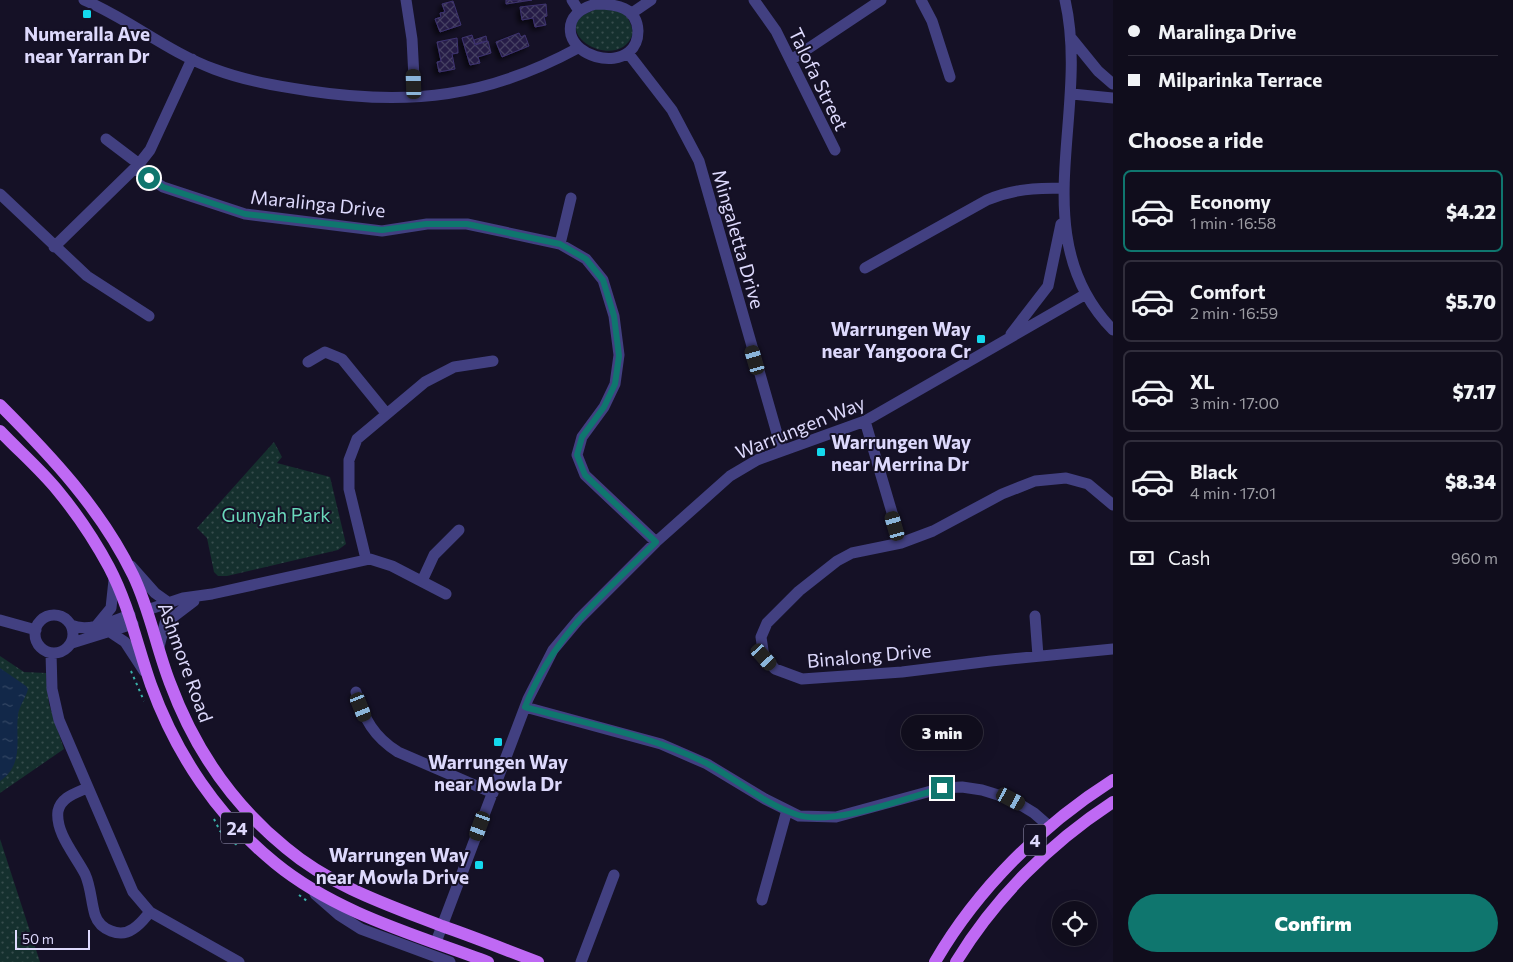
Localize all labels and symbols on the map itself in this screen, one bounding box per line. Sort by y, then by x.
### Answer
marker: Numeralla Ave near Yarran Dr [81,8,93,20]
place label: Numeralla Ave near Yarran Dr [24,22,150,67]
street label: Talofa Street [784,24,854,134]
car [405,69,422,99]
route start [138,167,160,189]
street label: Mingaletta Drive [708,167,770,311]
street label: Maralinga Drive [249,184,387,222]
place label: Warrungen Way near Yangoora Cr [821,317,972,362]
marker: Warrungen Way near Yangoora Cr [975,333,987,345]
car [743,344,766,376]
street label: Warrungen Way [732,391,868,463]
place label: Warrungen Way near Merrina Dr [831,430,972,475]
marker: Warrungen Way near Merrina Dr [815,446,827,458]
park label: Gunyah Park [221,503,331,526]
car [883,510,906,542]
street label: Ashmore Road [154,599,218,725]
street label: Binalong Drive [806,638,932,672]
car [748,641,779,673]
car [348,690,373,724]
callout: 3 min [901,716,983,750]
marker: Warrungen Way near Mowla Dr [492,736,504,748]
place label: Warrungen Way near Mowla Dr [428,750,569,795]
route end [931,777,953,799]
car [994,785,1027,813]
car [467,809,492,843]
road number: 24 [221,812,253,844]
road number: 4 [1024,824,1046,856]
place label: Warrungen Way near Mowla Drive [316,843,470,888]
marker: Warrungen Way near Mowla Drive [473,859,485,871]
scale bar [15,927,90,950]

